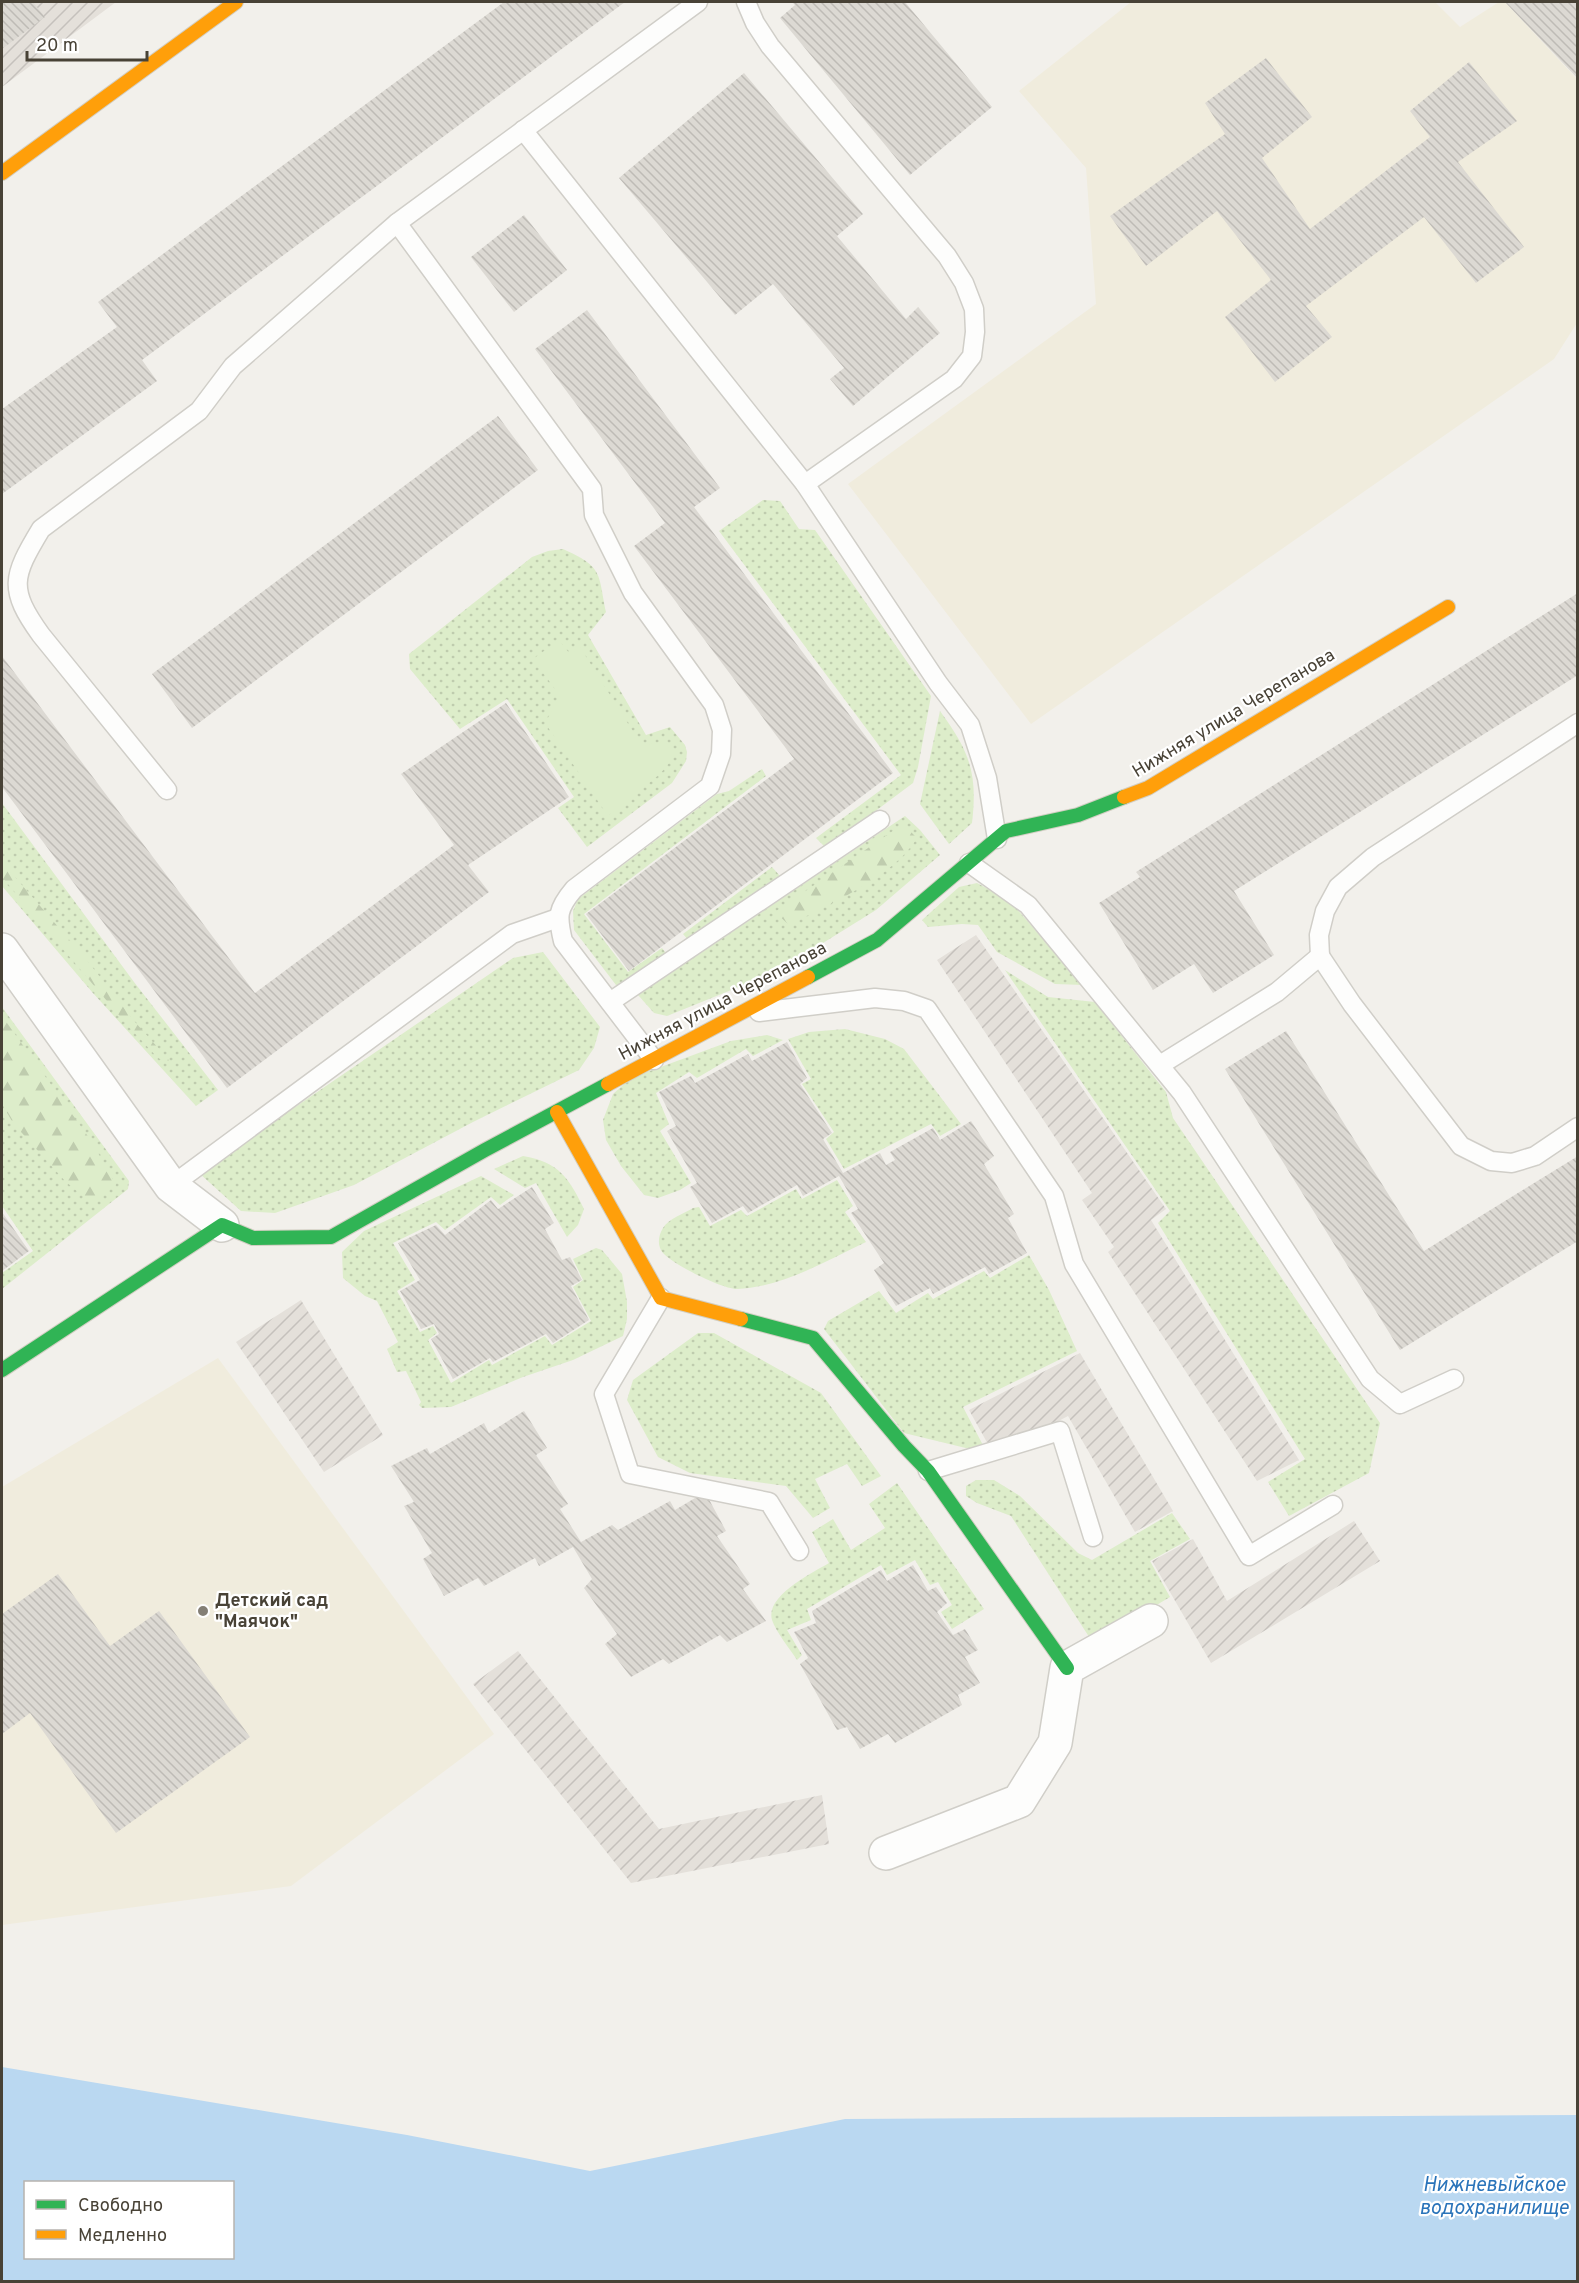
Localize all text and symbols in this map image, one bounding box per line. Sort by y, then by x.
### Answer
scale bar [27,24,147,62]
text: 20 m [36,35,78,58]
street label: Нижняя улица Черепанова [1128,644,1340,784]
street label: Нижняя улица Черепанова [615,937,831,1067]
place label: Детский сад "Маячок" [215,1590,328,1634]
marker: Детский сад "Маячок" [196,1604,210,1618]
water label: Нижневыйское водохранилище [1419,2173,1569,2222]
legend [24,2181,234,2259]
text: Свободно [78,2195,163,2218]
text: Медленно [78,2225,167,2248]

